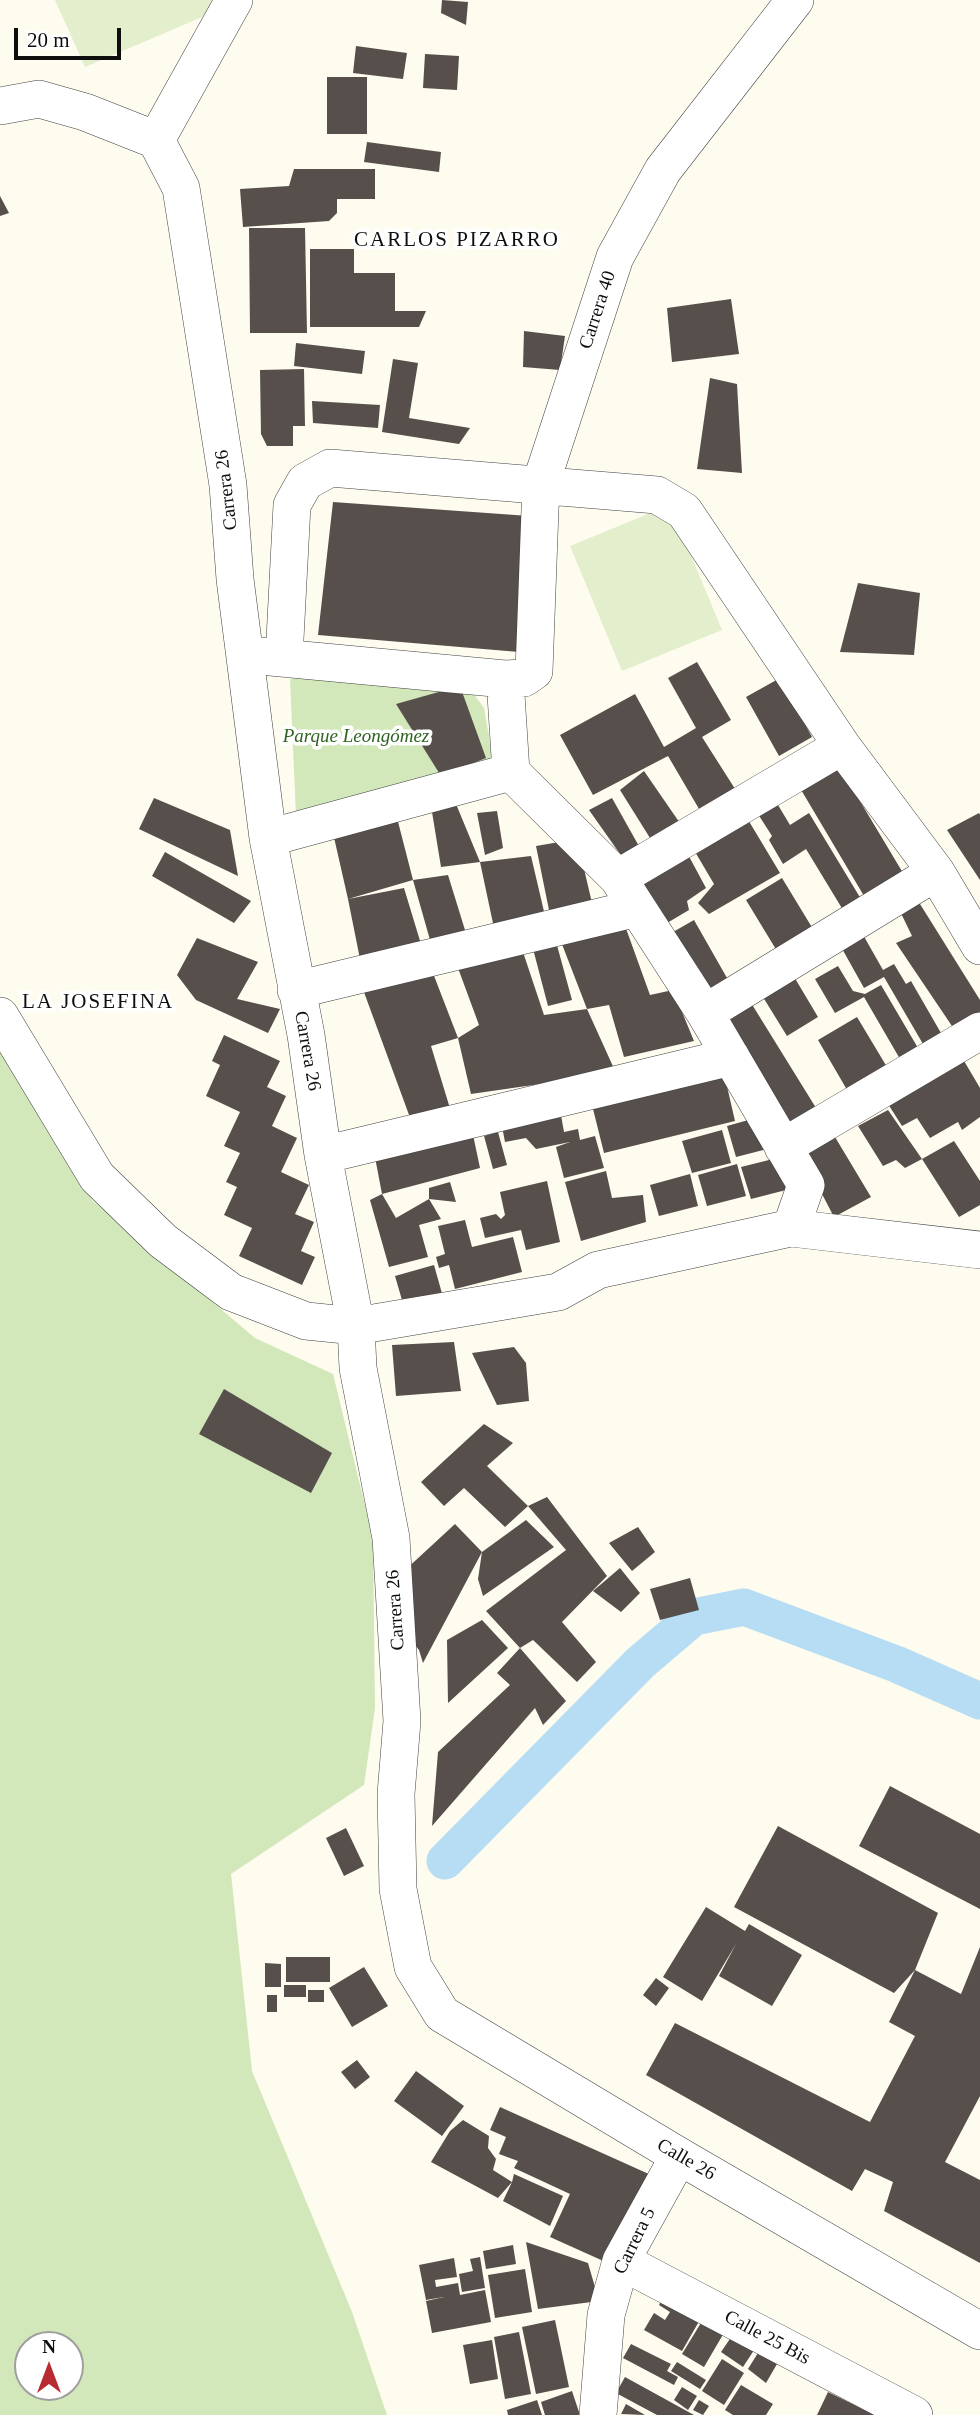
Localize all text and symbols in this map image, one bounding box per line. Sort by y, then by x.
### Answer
scale bar [18,14,124,58]
text: 20 m [27,28,70,52]
district label: CARLOS PIZARRO [356,227,558,253]
street label: Carrera 40 [575,268,621,352]
street label: Carrera 26 [211,449,243,531]
park label: Parque Leongómez [283,726,429,748]
district label: LA JOSEFINA [23,989,173,1015]
street label: Carrera 26 [289,1009,325,1093]
street label: Carrera 26 [382,1569,410,1651]
street label: Calle 26 [653,2134,719,2186]
street label: Carrera 5 [609,2204,661,2278]
street label: Calle 25 Bis [720,2306,814,2370]
north arrow [14,2331,84,2401]
text: N [42,2336,56,2357]

